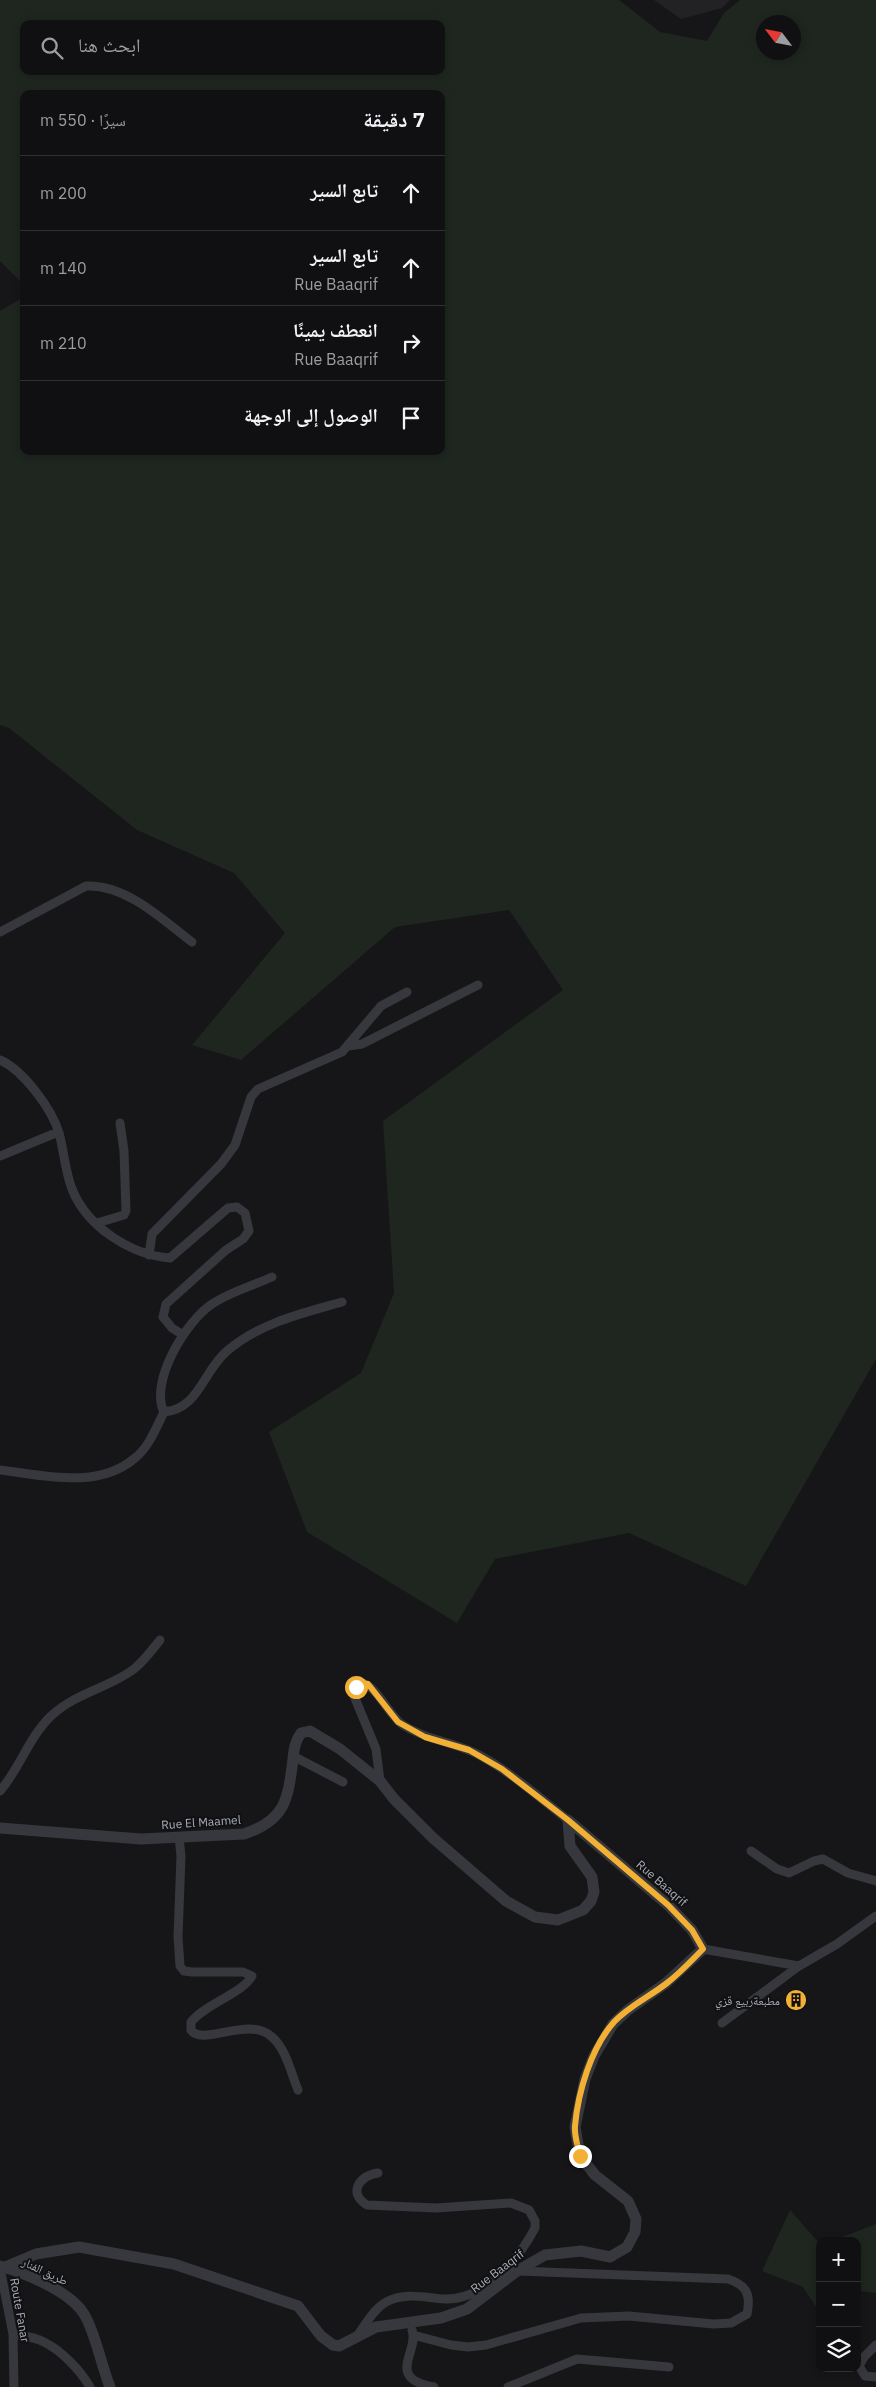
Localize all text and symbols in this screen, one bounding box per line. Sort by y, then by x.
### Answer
north arrow [756,15,801,60]
search box [20,20,445,75]
text: ابحث هنا [78,33,140,57]
icon: search [38,34,66,62]
text: 7 دقيقة [363,105,425,133]
text: سيرًا · 550 m [40,110,126,130]
text: تابع السير [310,178,378,202]
icon: ahead [397,179,425,207]
text: 200 m [40,183,87,203]
text: تابع السير [310,243,378,267]
icon: ahead [397,254,425,282]
text: 140 m [40,258,87,278]
text: Rue Baaqrif [294,274,378,294]
text: انعطف يمينًا [293,318,378,342]
icon: right [397,329,425,357]
text: 210 m [40,333,87,353]
text: Rue Baaqrif [294,349,378,369]
text: الوصول إلى الوجهة [244,403,378,427]
icon: arrive [397,404,425,432]
route start [345,1676,368,1699]
street label: Rue El Maamel [161,1812,241,1832]
street label: Rue Baaqrif [633,1857,691,1909]
building icon: مطبعةربيع قزي [784,1988,808,2012]
place label: مطبعةربيع قزي [715,1993,780,2011]
route end [569,2145,592,2168]
map controls [816,2237,861,2372]
button: + [816,2237,861,2282]
street label: Rue Baaqrif [467,2246,527,2296]
street label: طريق الفنار [19,2254,70,2288]
street label: Route Fanar [7,2277,33,2344]
button: − [816,2282,861,2327]
button: layers [816,2327,861,2372]

